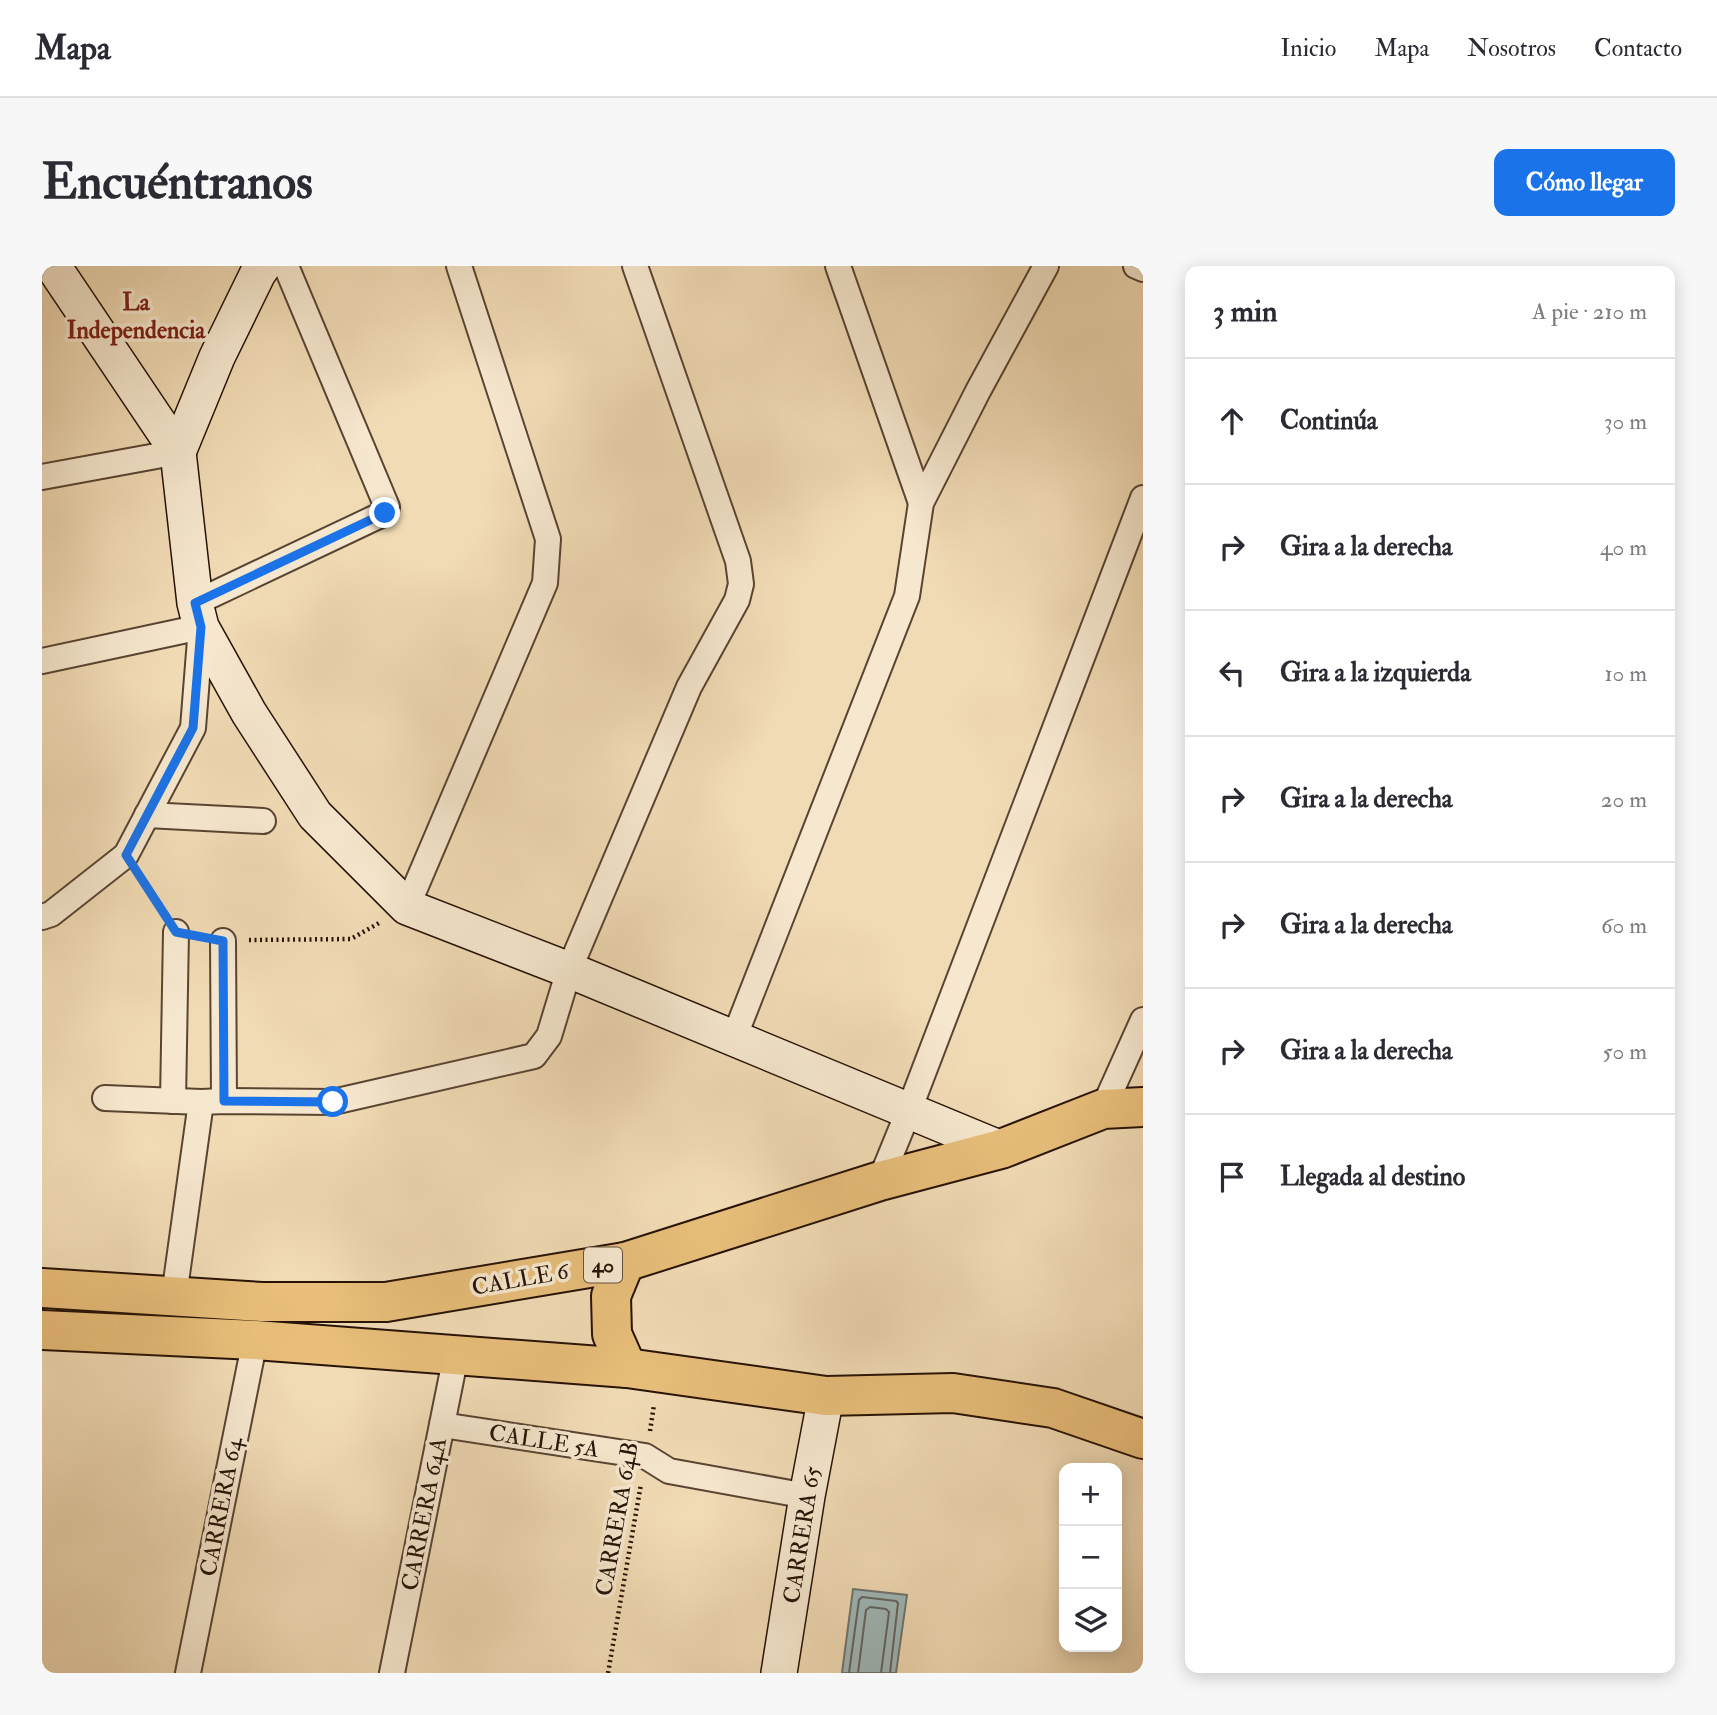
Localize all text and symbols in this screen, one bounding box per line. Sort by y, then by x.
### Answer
text: Mapa [35,28,111,69]
text: Inicio [1281,33,1336,64]
text: Mapa [1374,33,1429,64]
text: Nosotros [1467,33,1556,64]
text: Contacto [1594,33,1682,64]
button: Cómo llegar [1494,149,1675,216]
text: Encuéntranos [42,152,313,213]
district label: La Independencia [67,287,206,346]
text: 3 min [1213,293,1278,330]
text: A pie · 210 m [1532,297,1647,326]
icon: ahead [1213,402,1251,440]
text: Continúa [1280,405,1378,437]
text: 30 m [1604,407,1647,436]
route end [369,497,400,528]
icon: right [1213,528,1251,566]
text: Gira a la derecha [1280,531,1453,563]
text: 40 m [1600,533,1647,562]
icon: left [1213,654,1251,692]
text: Gira a la izquierda [1280,657,1471,689]
text: 10 m [1604,659,1647,688]
icon: right [1213,780,1251,818]
text: Gira a la derecha [1280,783,1453,815]
text: 20 m [1601,785,1647,814]
icon: right [1213,906,1251,944]
text: Gira a la derecha [1280,909,1453,941]
text: 60 m [1601,911,1647,940]
icon: right [1213,1032,1251,1070]
text: Gira a la derecha [1280,1035,1453,1067]
text: 50 m [1603,1037,1647,1066]
route start [317,1086,348,1117]
icon: arrive [1213,1158,1251,1196]
text: Llegada al destino [1280,1161,1465,1193]
road number: 40 [584,1248,622,1282]
street label: CALLE 6 [469,1256,572,1302]
street label: CALLE 5A [487,1418,601,1464]
street label: CARRERA 64 [193,1434,249,1579]
street label: CARRERA 64A [395,1435,453,1593]
street label: CARRERA 64B [589,1440,645,1598]
map controls [1059,1463,1122,1652]
button: + [1059,1463,1122,1526]
street label: CARRERA 65 [777,1464,827,1606]
button: − [1059,1526,1122,1589]
button: layers [1059,1589,1122,1652]

